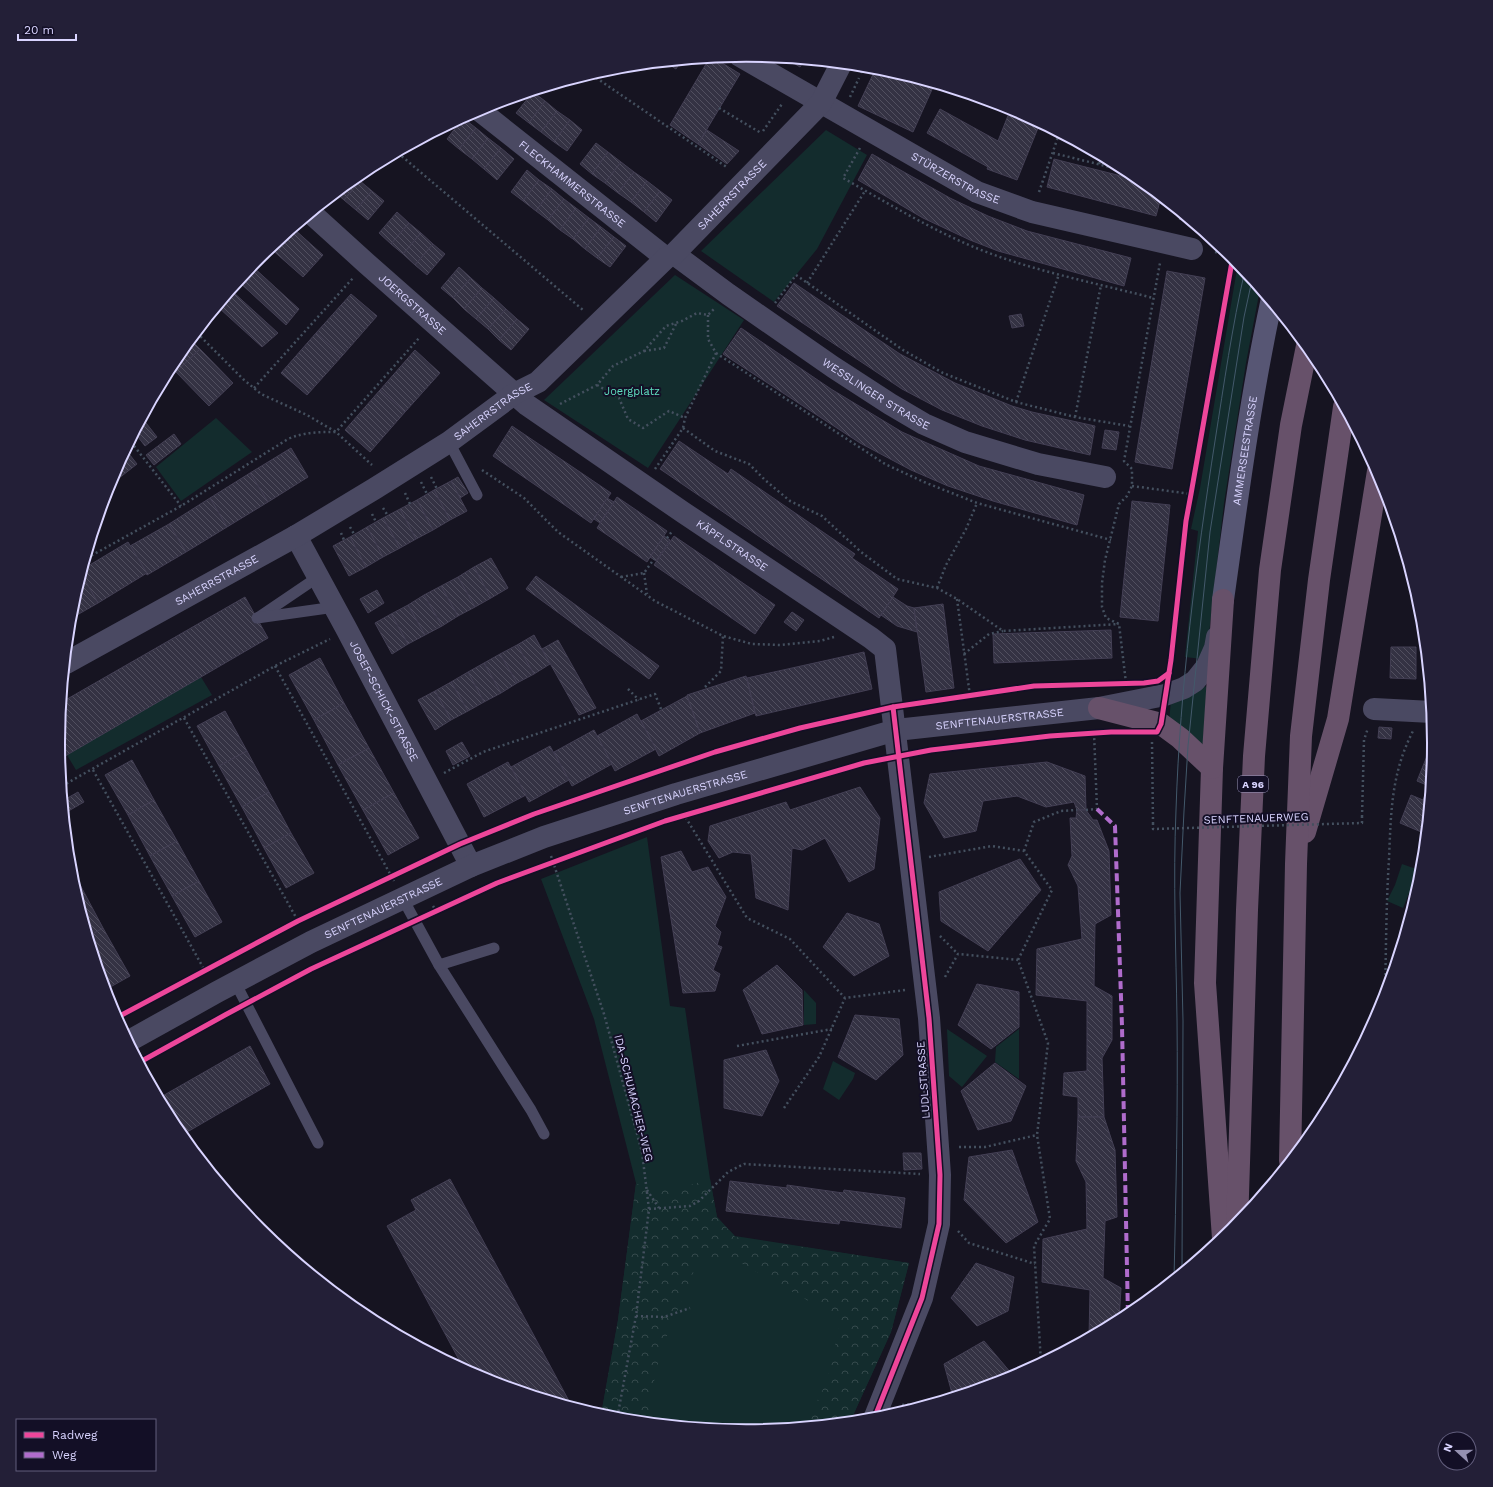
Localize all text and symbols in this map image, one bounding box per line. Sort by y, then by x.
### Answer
scale bar [18,16,76,42]
text: 20 m [24,23,54,37]
street label: FLECKHAMMERSTRASSE [516,138,628,230]
street label: STÜRZERSTRASSE [909,150,1002,207]
street label: SAHERRSTRASSE [695,157,769,233]
street label: JOERGSTRASSE [376,271,449,338]
street label: WESSLINGER STRASSE [820,356,932,433]
street label: SAHERRSTRASSE [451,380,534,443]
park label: Joergplatz [604,385,660,398]
street label: AMMERSEESTRASSE [1230,395,1260,506]
street label: KÄPFLSTRASSE [693,517,770,574]
street label: SAHERRSTRASSE [173,552,261,608]
street label: JOSEF-SCHICK-STRASSE [347,638,421,764]
street label: SENFTENAUERSTRASSE [935,706,1064,733]
street label: SENFTENAUERSTRASSE [622,768,749,818]
road number: A 96 [1238,776,1268,792]
street label: SENFTENAUERWEG [1203,810,1309,827]
street label: SENFTENAUERSTRASSE [322,875,444,942]
street label: IDA-SCHUMACHER-WEG [611,1033,656,1163]
street label: LUDLSTRASSE [914,1041,933,1119]
legend [16,1419,156,1471]
text: Radweg [52,1428,98,1442]
north arrow [1437,1431,1477,1471]
text: N [1441,1441,1456,1454]
text: Weg [52,1448,77,1462]

